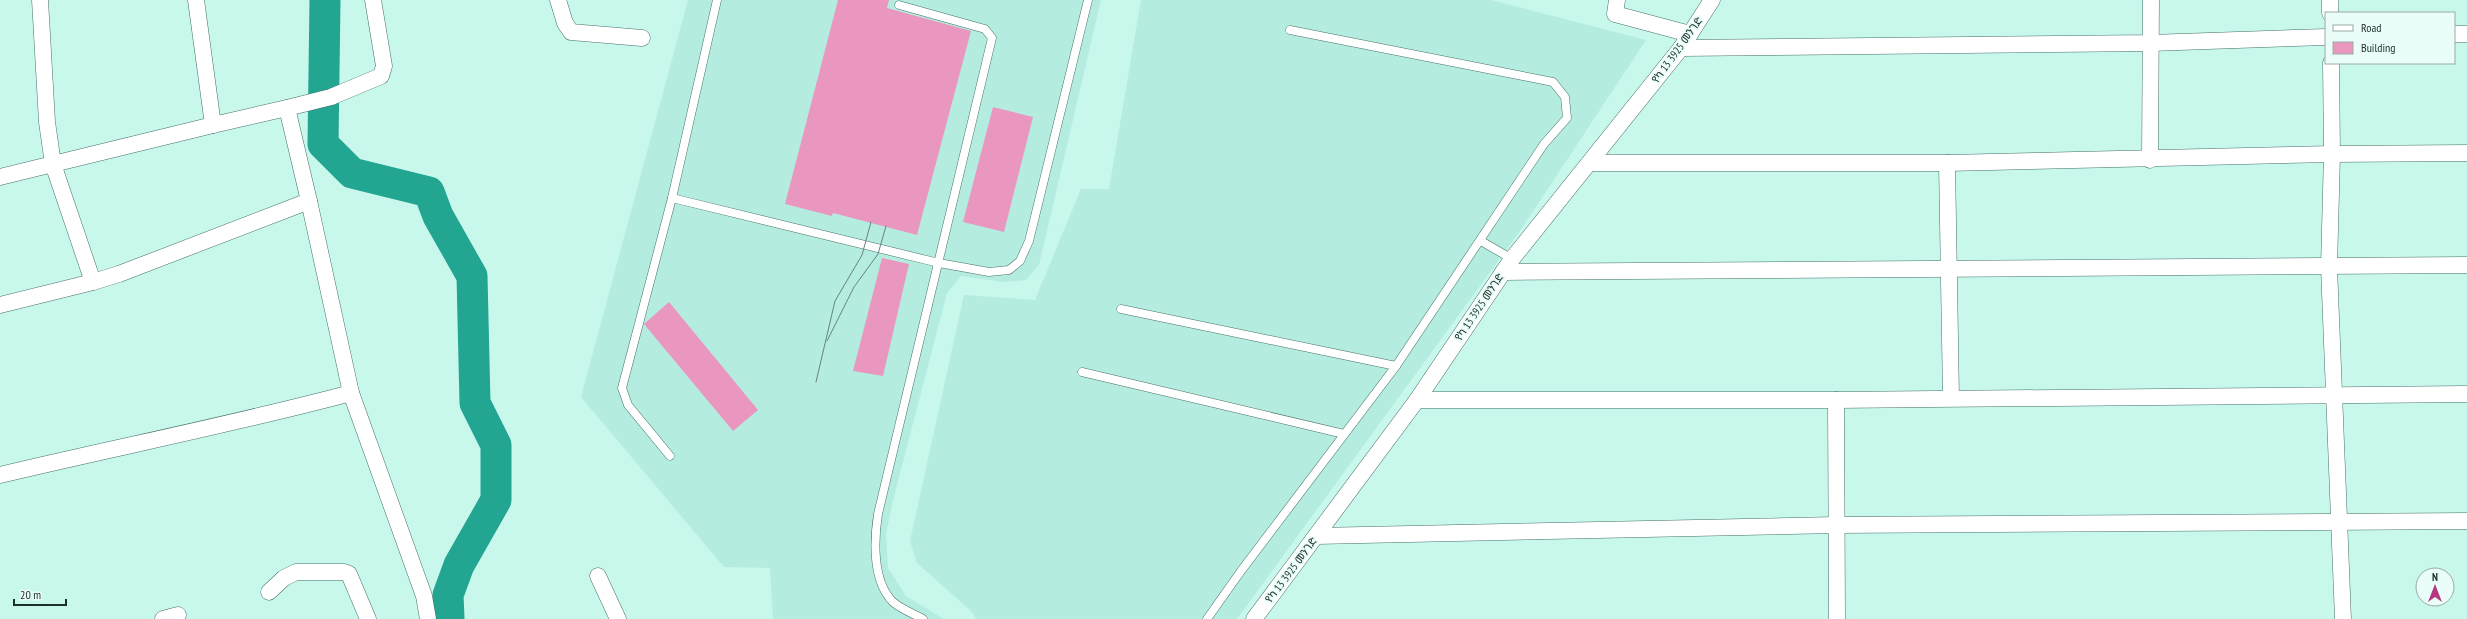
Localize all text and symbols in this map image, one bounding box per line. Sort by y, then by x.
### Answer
legend [2325,12,2455,64]
street label: የካ 13 3925 መንገድ [1648,14,1706,86]
text: Road [2361,20,2381,35]
text: Building [2361,40,2396,55]
street label: የካ 13 3925 መንገድ [1451,270,1507,343]
street label: የካ 13 3925 መንገድ [1262,534,1320,606]
north arrow [2415,567,2455,607]
text: N [2432,570,2438,584]
scale bar [14,581,66,607]
text: 20 m [20,587,41,602]

